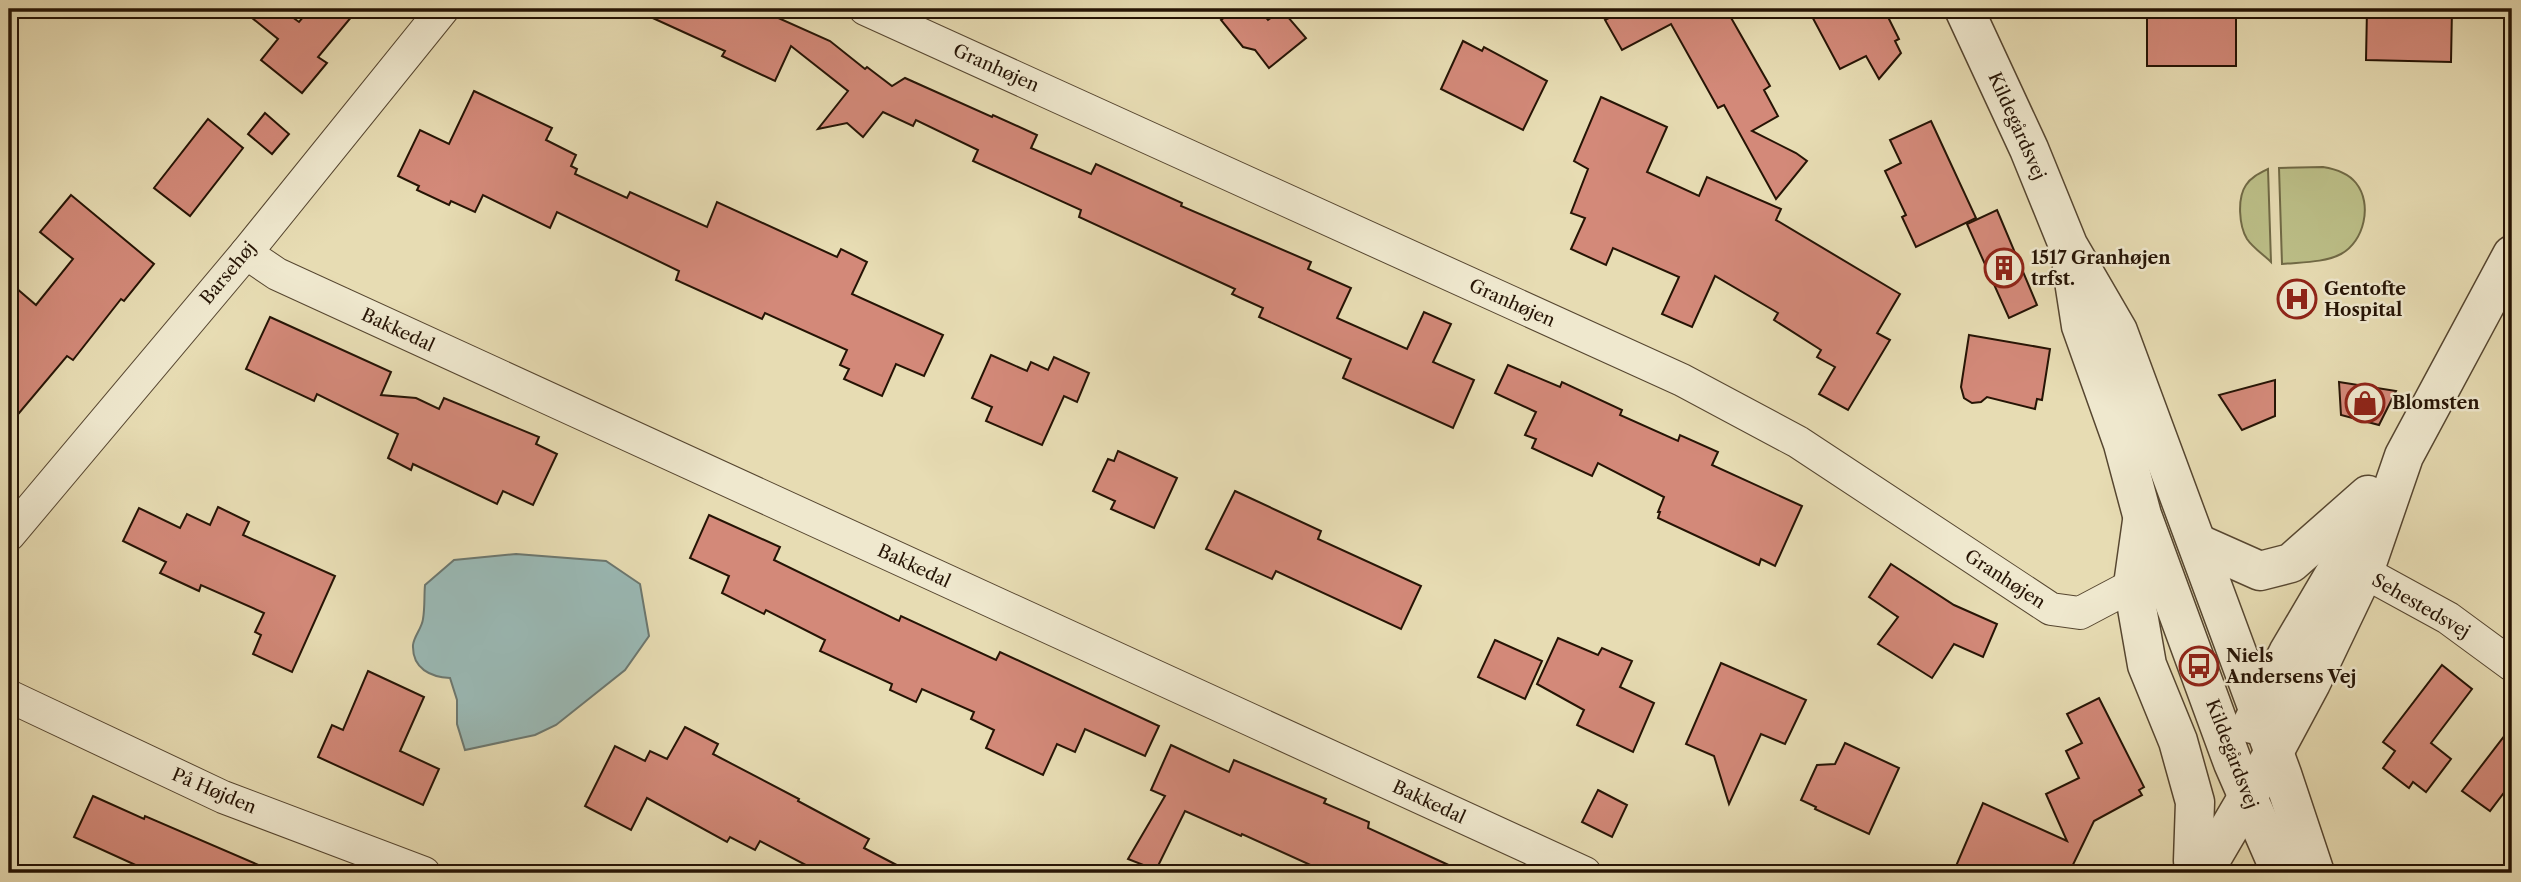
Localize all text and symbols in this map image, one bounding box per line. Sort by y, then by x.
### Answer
street label: Granhøjen [950,39,1042,97]
street label: Kildegårdsvej [1984,69,2050,183]
street label: Barsehøj [195,237,261,309]
building icon: 1517 Granhøjen trfst. [1983,247,2025,289]
place label: 1517 Granhøjen trfst. [2031,247,2171,290]
street label: Granhøjen [1466,274,1558,332]
hospital icon: Gentofte Hospital [2276,278,2318,320]
place label: Gentofte Hospital [2324,278,2406,321]
street label: Bakkedal [358,304,438,356]
shop icon: Blomsten [2344,382,2386,424]
place label: Blomsten [2392,392,2480,414]
street label: Bakkedal [874,540,954,592]
street label: Granhøjen [1961,545,2049,613]
street label: Sehestedsvej [2368,569,2474,643]
bus stop icon: Niels Andersens Vej [2178,645,2220,687]
place label: Niels Andersens Vej [2225,645,2356,688]
street label: Kildegårdsvej [2201,696,2263,812]
street label: På Højden [169,763,259,819]
street label: Bakkedal [1389,776,1469,828]

